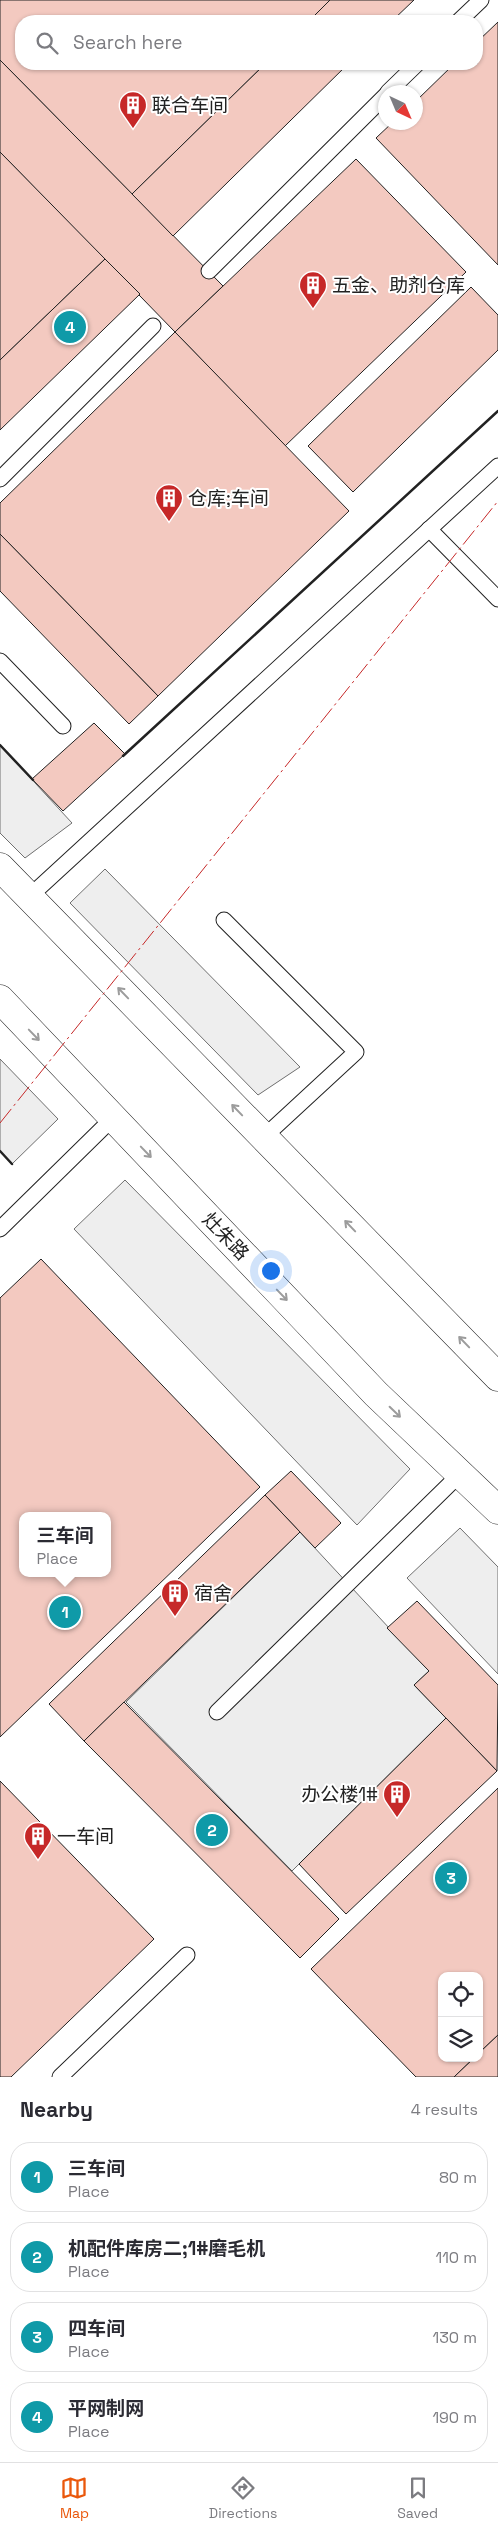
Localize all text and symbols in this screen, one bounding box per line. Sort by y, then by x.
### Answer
search box [15,15,483,70]
icon: search [33,29,61,57]
text: Search here [73,30,183,55]
north arrow [378,85,423,130]
building icon: 联合车间 [118,90,148,129]
place label: 联合车间 [152,93,228,118]
building icon: 五金、助剂仓库 [298,270,328,309]
place label: 五金、助剂仓库 [332,273,465,298]
pin: 4 [54,308,86,346]
building icon: 仓库;车间 [154,483,184,522]
place label: 仓库;车间 [188,486,269,511]
one-way arrow [117,987,129,1000]
one-way arrow [28,1028,40,1041]
one-way arrow [231,1103,243,1116]
one-way arrow [140,1146,152,1159]
street label: 灶朱路 [197,1207,254,1266]
one-way arrow [344,1220,357,1232]
your location [258,1258,284,1284]
one-way arrow [276,1289,288,1301]
one-way arrow [458,1336,470,1348]
one-way arrow [389,1406,402,1418]
popup [19,1512,111,1577]
text: 三车间 [36,1523,94,1548]
text: Place [36,1548,78,1569]
building icon: 宿舍 [160,1578,190,1617]
place label: 宿舍 [194,1581,232,1606]
pin: 1 [49,1593,81,1631]
building icon: 办公楼1# [382,1779,412,1818]
place label: 办公楼1# [301,1782,378,1807]
pin: 2 [196,1811,228,1849]
building icon: 一车间 [23,1821,53,1860]
place label: 一车间 [57,1824,114,1849]
pin: 3 [435,1859,467,1897]
map controls [438,1972,483,2062]
button: locate [438,1972,483,2017]
button: layers [438,2017,483,2062]
text: Nearby [20,2096,93,2123]
text: 4 results [411,2099,478,2120]
text: 三车间 [68,2156,125,2181]
text: 1 [33,2167,41,2188]
text: 80 m [439,2167,477,2188]
text: Place [68,2181,110,2202]
text: 机配件库房二;1#磨毛机 [68,2236,265,2261]
text: 2 [32,2247,42,2268]
text: 110 m [435,2247,477,2268]
text: Place [68,2261,110,2282]
text: 四车间 [68,2316,125,2341]
text: 3 [32,2327,42,2348]
text: 130 m [433,2327,477,2348]
text: Place [68,2341,110,2362]
text: 平网制网 [68,2396,144,2421]
text: 4 [32,2407,42,2428]
text: 190 m [432,2407,477,2428]
text: Place [68,2421,110,2442]
tab: Map [60,2474,89,2522]
tab: Directions [209,2474,277,2522]
tab: Saved [397,2474,438,2522]

